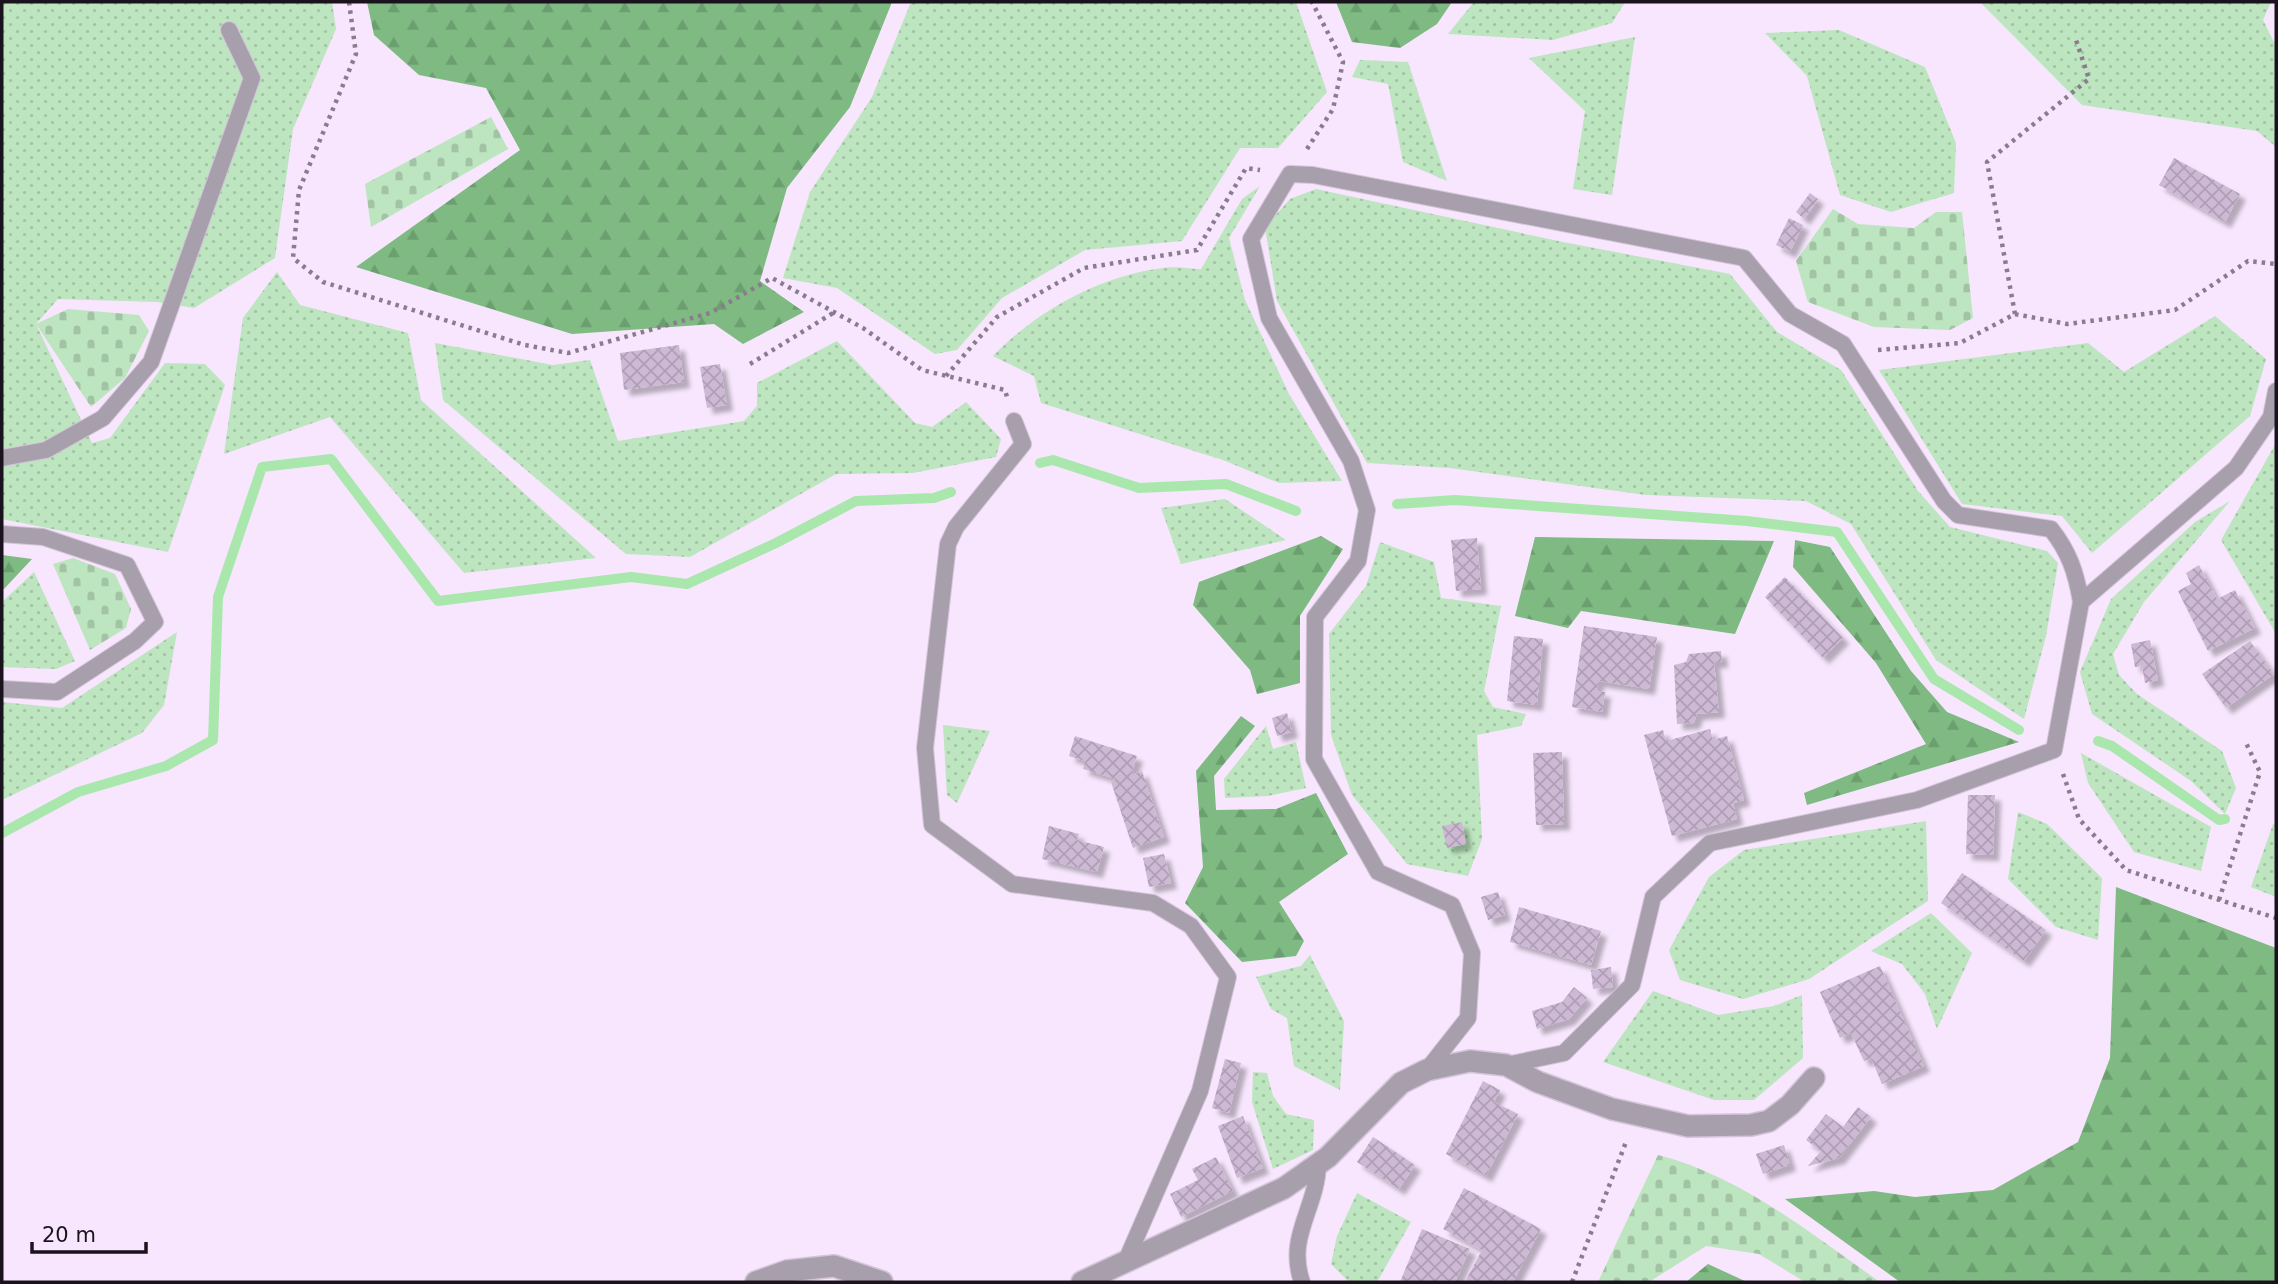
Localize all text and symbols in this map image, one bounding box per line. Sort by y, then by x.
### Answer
scale bar [32,1210,145,1254]
text: 20 m [42,1223,96,1247]

